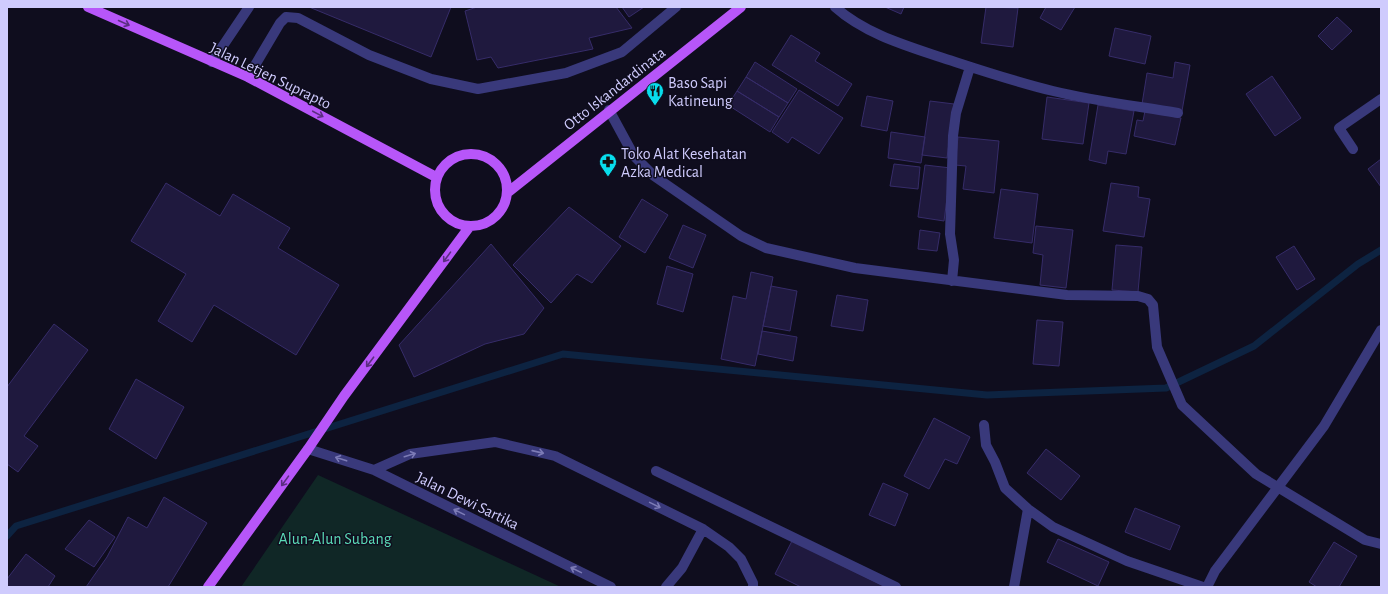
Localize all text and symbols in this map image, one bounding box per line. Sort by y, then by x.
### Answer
one-way arrow [118,20,130,27]
street label: Jalan Letjen Suprapto [207,40,334,113]
street label: Otto Iskandardinata [561,44,668,133]
place label: Baso Sapi Katineung [668,75,733,109]
restaurant icon: Baso Sapi Katineung [645,81,665,106]
one-way arrow [311,110,323,118]
place label: Toko Alat Kesehatan Azka Medical [621,146,747,180]
pharmacy icon: Toko Alat Kesehatan Azka Medical [598,152,618,177]
one-way arrow [443,252,451,263]
one-way arrow [365,356,374,367]
one-way arrow [531,448,544,456]
one-way arrow [403,451,415,459]
one-way arrow [335,455,347,463]
street label: Jalan Dewi Sartika [414,469,521,533]
one-way arrow [281,475,290,486]
one-way arrow [649,502,661,510]
one-way arrow [454,508,466,515]
park label: Alun-Alun Subang [279,531,392,547]
one-way arrow [570,566,582,573]

